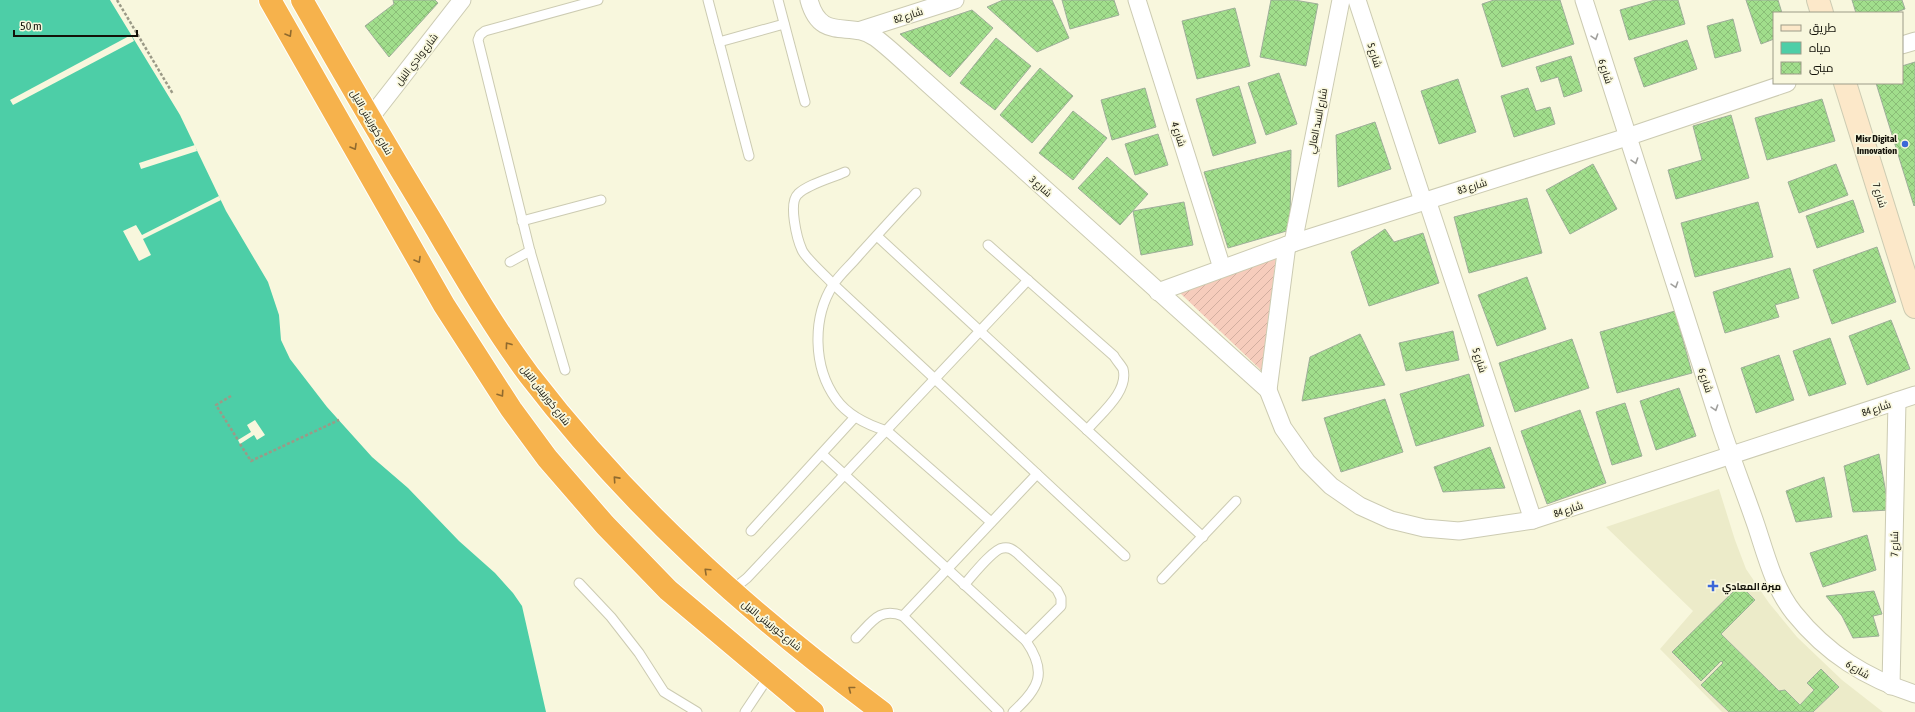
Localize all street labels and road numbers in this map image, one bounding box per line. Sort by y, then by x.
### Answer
street label: شارع 82 [892,6,925,26]
street label: شارع وادي النيل [393,31,442,88]
street label: شارع 5 [1364,41,1384,69]
street label: شارع 6 [1595,57,1615,85]
street label: شارع السد العالي [1306,87,1331,155]
street label: شارع كورنيش النيل [348,88,395,157]
street label: شارع 4 [1168,120,1188,148]
street label: شارع 3 [1027,174,1054,200]
street label: شارع 83 [1456,177,1488,197]
street label: شارع 7 [1870,181,1889,209]
street label: شارع 5 [1469,346,1489,374]
street label: شارع كورنيش النيل [518,363,572,428]
street label: شارع 6 [1695,366,1715,394]
street label: شارع 84 [1860,399,1893,419]
street label: شارع 84 [1552,500,1585,520]
street label: شارع 7 [1889,531,1901,557]
street label: شارع كورنيش النيل [739,598,804,653]
street label: شارع 6 [1843,658,1871,682]

